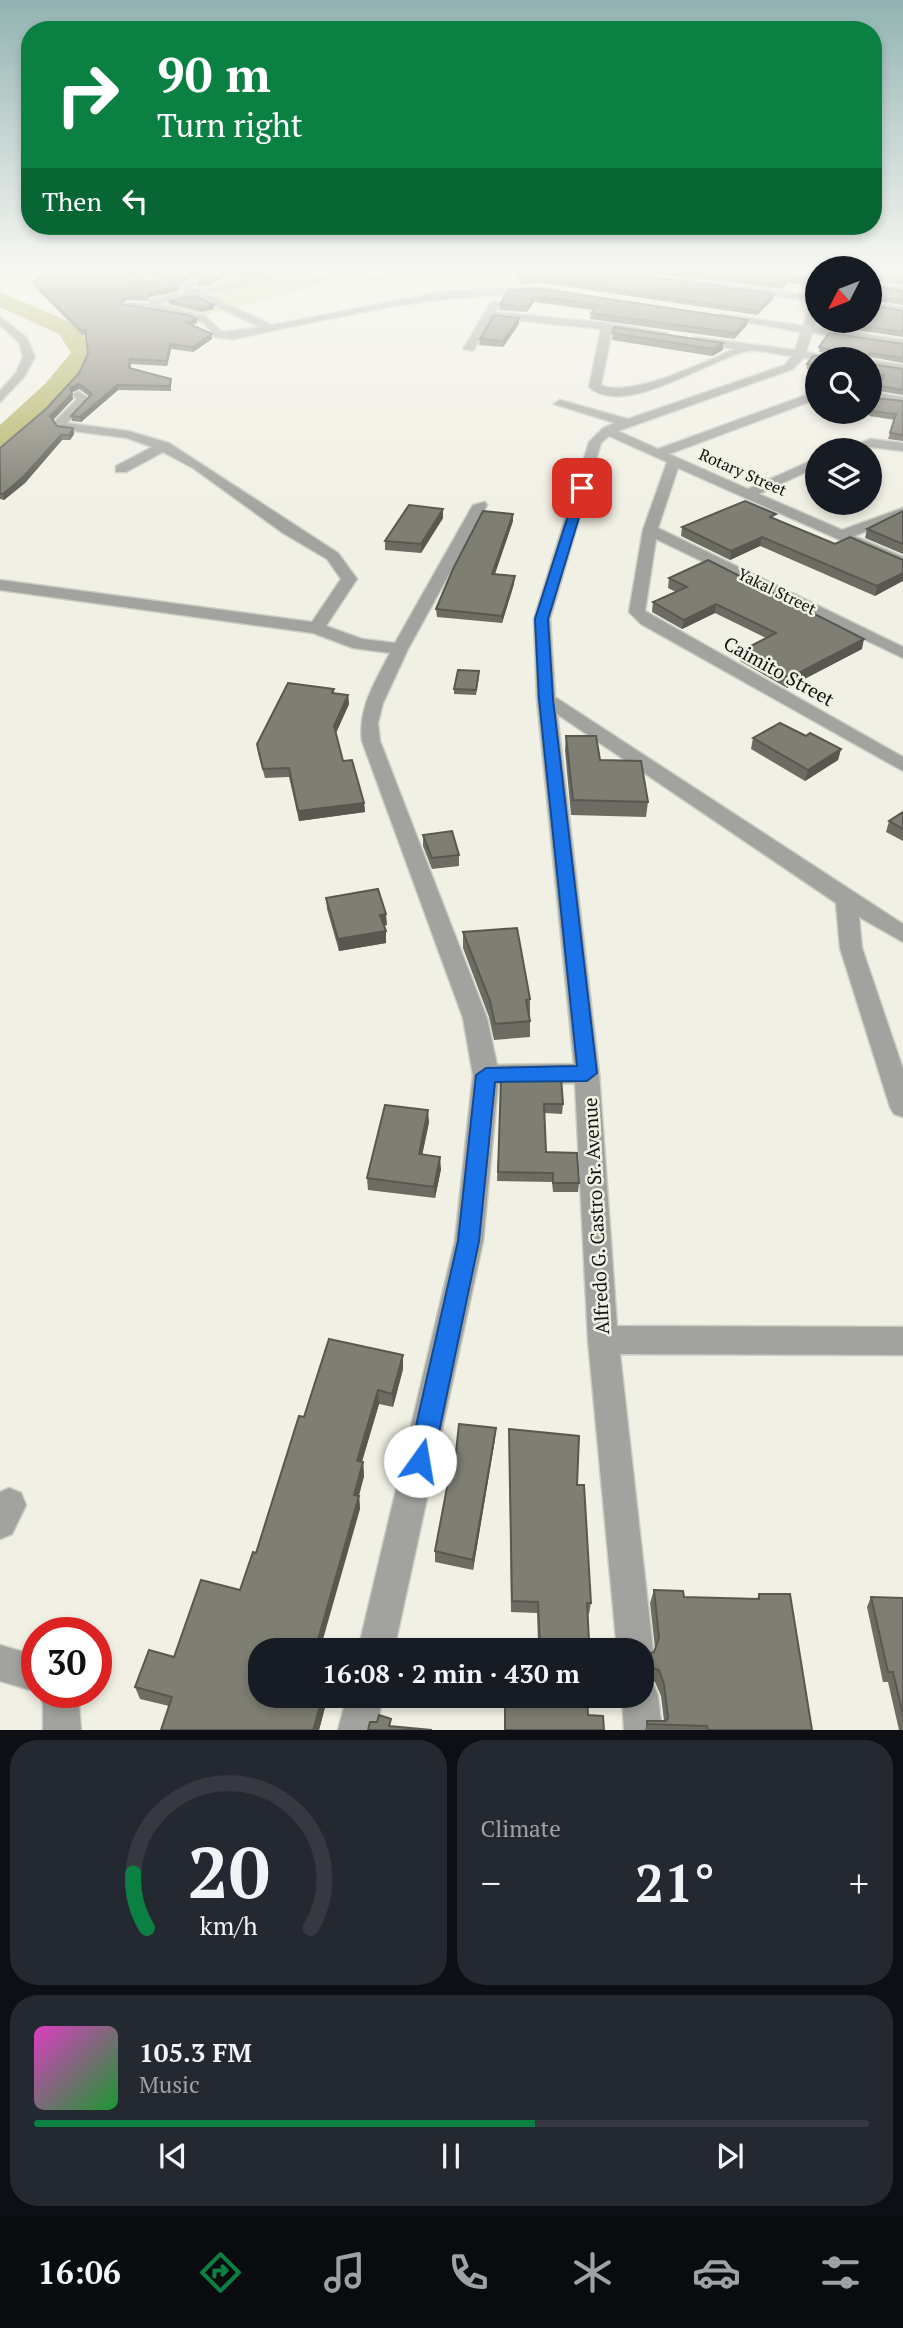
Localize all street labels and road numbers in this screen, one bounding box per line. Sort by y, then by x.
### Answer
street label: Rotary Street [696,443,790,501]
street label: Yakal Street [734,563,820,620]
street label: Caimito Street [720,630,839,711]
street label: Alfredo G. Castro Sr. Avenue [577,1097,614,1335]

